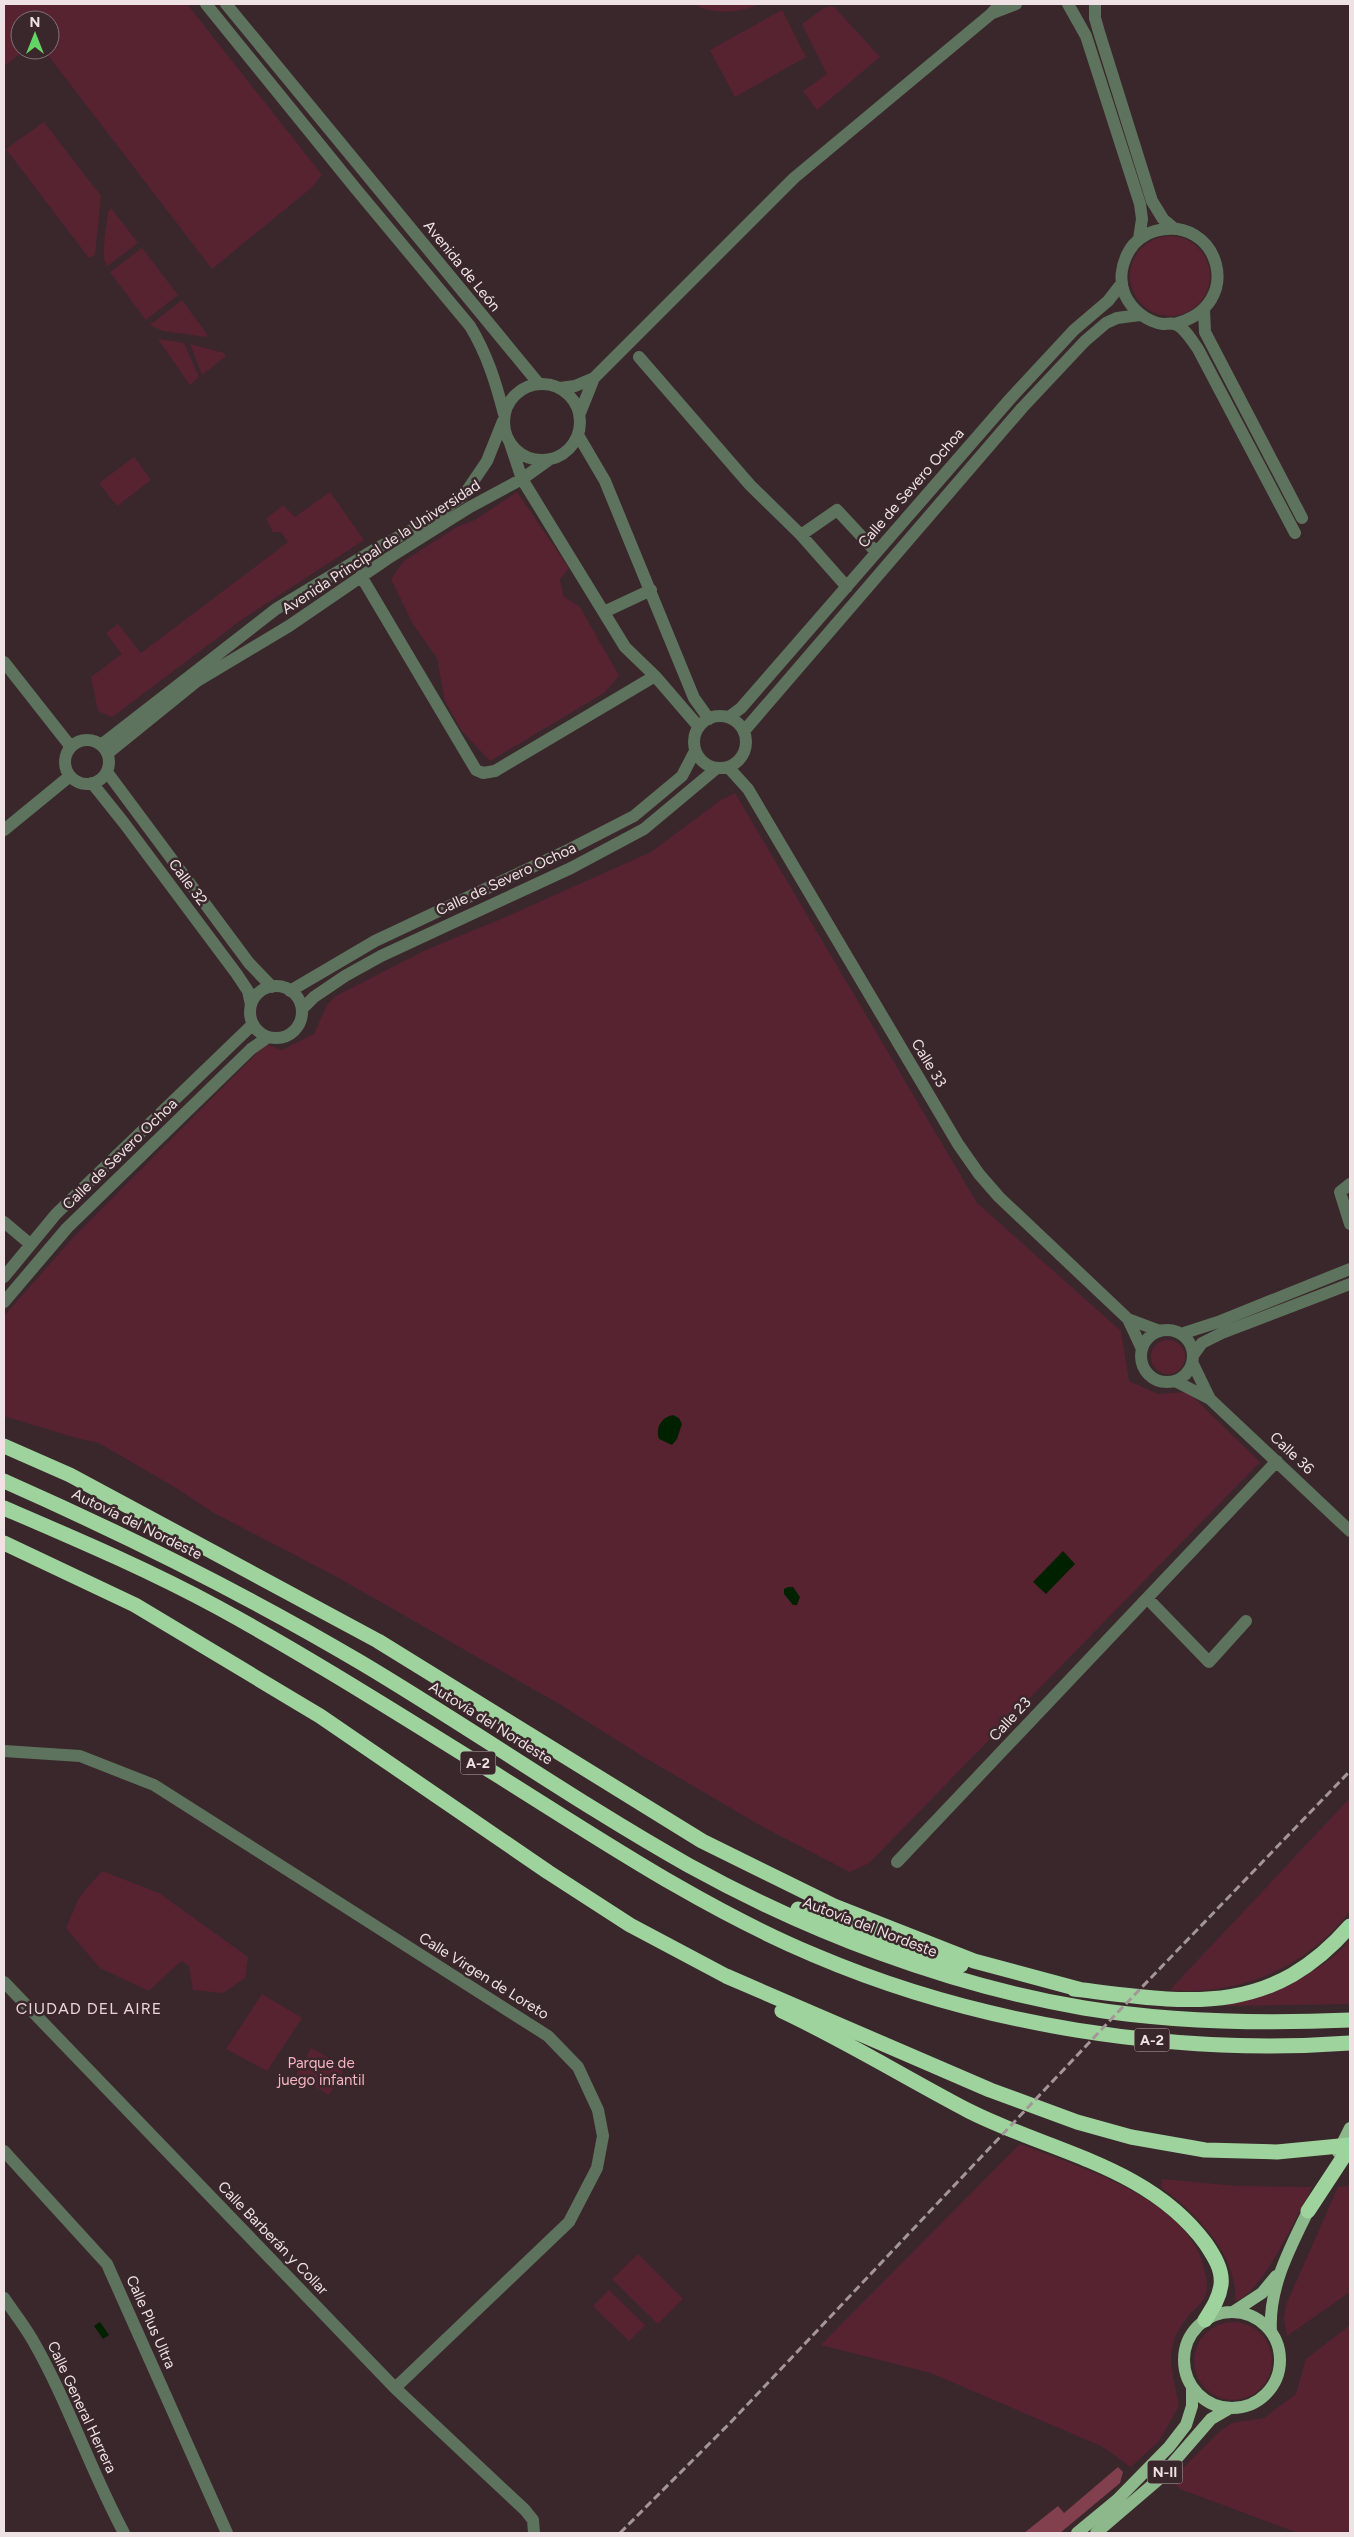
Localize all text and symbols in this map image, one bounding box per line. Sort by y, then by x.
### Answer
north arrow [10,10,60,60]
text: N [30,14,40,31]
street label: Avenida de León [420,217,504,315]
street label: Calle de Severo Ochoa [854,425,968,551]
street label: Avenida Principal de la Universidad [278,476,484,618]
street label: Calle de Severo Ochoa [433,839,579,919]
street label: Calle 32 [165,855,211,909]
street label: Calle 33 [908,1036,950,1090]
street label: Calle de Severo Ochoa [59,1095,181,1213]
street label: Calle 36 [1266,1428,1318,1478]
street label: Autovía del Nordeste [69,1485,205,1563]
street label: Autovía del Nordeste [426,1678,556,1768]
street label: Calle 23 [985,1693,1035,1745]
road number: A-2 [460,1752,496,1775]
street label: Autovía del Nordeste [800,1893,940,1961]
street label: Calle Virgen de Loreto [416,1929,553,2023]
district label: CIUDAD DEL AIRE [16,1999,162,2018]
road number: A-2 [1134,2028,1170,2052]
park label: Parque de juego infantil [276,2054,365,2089]
street label: Calle Barberán y Collar [214,2177,332,2299]
street label: Calle Plus Ultra [122,2273,180,2371]
street label: Calle General Herrera [44,2338,120,2476]
road number: N-II [1148,2460,1182,2484]

